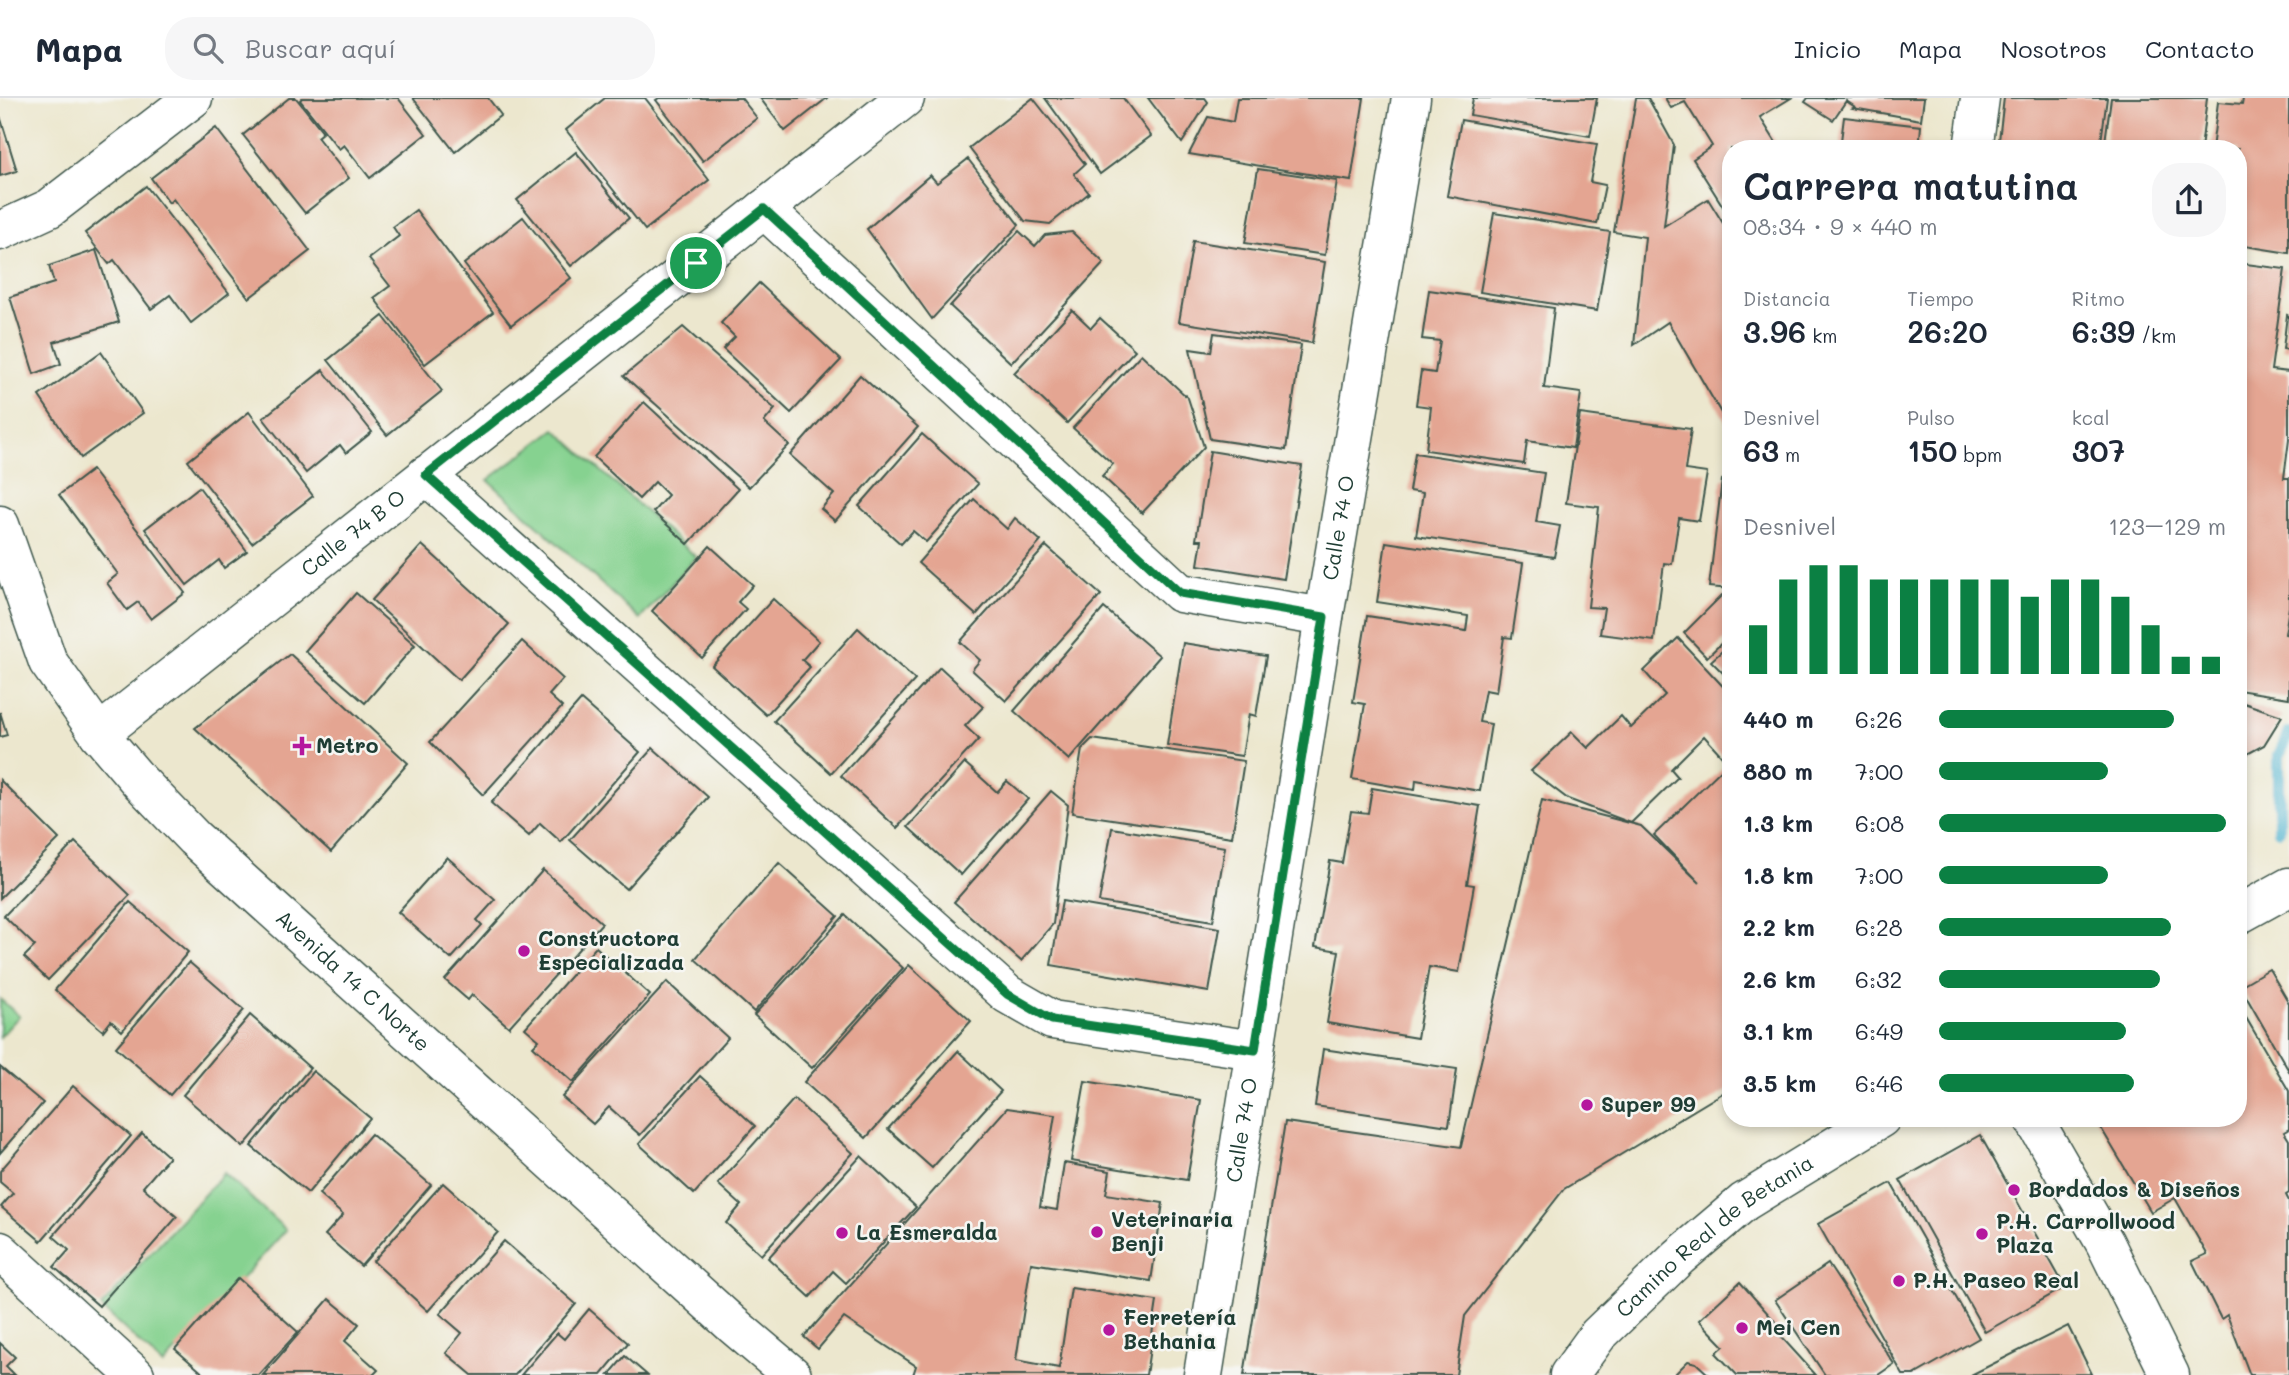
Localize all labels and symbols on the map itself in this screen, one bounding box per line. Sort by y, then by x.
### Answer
pin [666,233,726,293]
street label: Calle 74 O [1315,473,1360,582]
street label: Calle 74 B O [295,483,410,582]
place label: Metro [316,731,379,758]
marker: Metro [294,738,310,754]
street label: Avenida 14 C Norte [271,904,436,1057]
place label: Constructora Especializada [538,924,684,975]
marker: Constructora Especializada [516,943,532,959]
street label: Calle 74 O [1219,1076,1262,1184]
place label: Super 99 [1601,1090,1696,1117]
marker: Super 99 [1579,1097,1595,1113]
street label: Camino Real de Betania [1610,1148,1818,1323]
place label: Bordados & Diseños [2028,1175,2240,1202]
marker: Bordados & Diseños [2006,1182,2022,1198]
place label: Veterinaria Benji [1111,1205,1233,1256]
place label: P.H. Carrollwood Plaza [1996,1207,2175,1258]
place label: La Esmeralda [856,1218,998,1245]
marker: Veterinaria Benji [1089,1224,1105,1240]
marker: La Esmeralda [834,1225,850,1241]
marker: P.H. Carrollwood Plaza [1974,1226,1990,1242]
place label: P.H. Paseo Real [1913,1266,2079,1293]
marker: P.H. Paseo Real [1891,1273,1907,1289]
place label: Ferretería Bethania [1123,1303,1237,1354]
place label: Mei Cen [1756,1313,1840,1340]
marker: Mei Cen [1734,1320,1750,1336]
marker: Ferretería Bethania [1101,1322,1117,1338]

